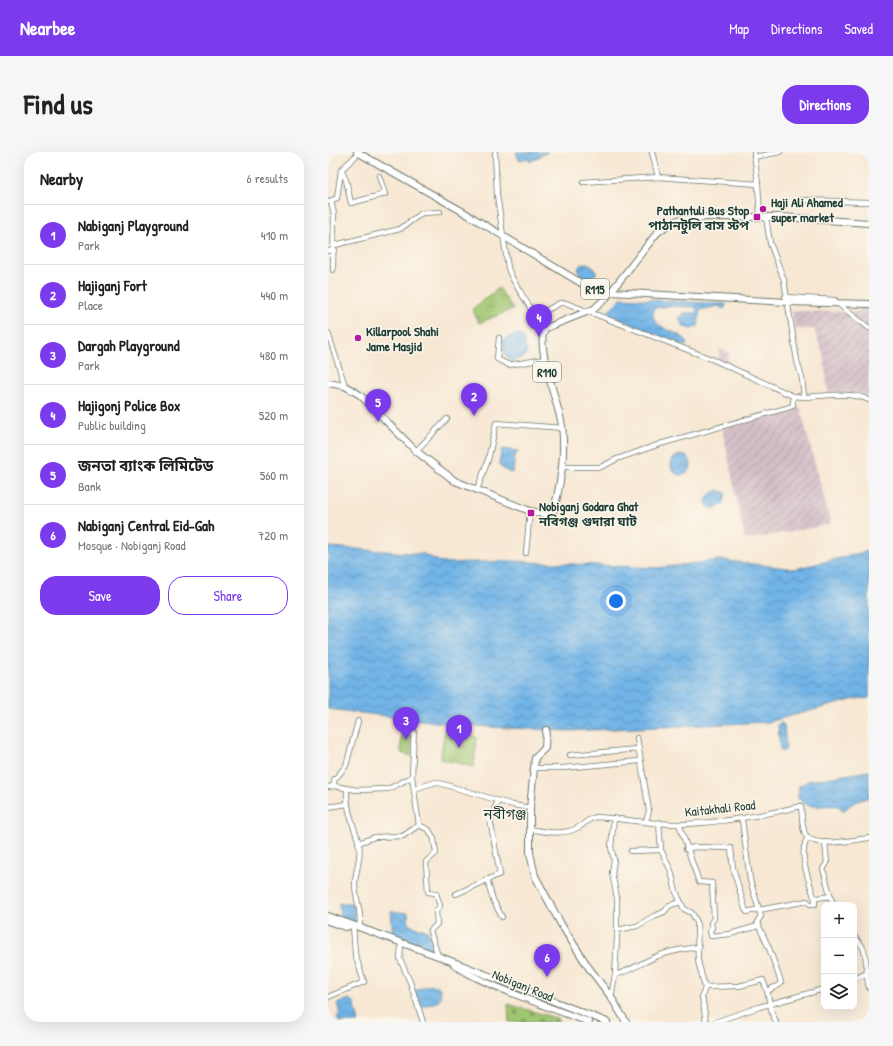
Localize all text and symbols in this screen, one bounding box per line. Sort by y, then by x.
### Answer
text: Nearbee [20,15,75,41]
text: Map [729,19,749,38]
text: Directions [771,19,822,38]
text: Saved [844,19,873,38]
text: Find us [24,85,93,123]
button: Directions [782,85,869,124]
text: Nearby [40,167,83,190]
text: 6 results [247,169,288,187]
place label: Haji Ali Ahamed super market [771,193,844,227]
place label: Pathantuli Bus Stop পাঠানটুলি বাস স্টপ [648,201,749,235]
marker: Haji Ali Ahamed super market [758,204,768,214]
marker: Pathantuli Bus Stop পাঠানটুলি বাস স্টপ [752,212,762,222]
text: Nabiganj Playground [78,215,188,236]
text: 1 [51,226,55,244]
text: 410 m [261,226,288,244]
text: Park [78,236,100,254]
text: Hajiganj Fort [78,275,147,296]
road number: R115 [581,279,609,299]
text: 2 [50,286,56,304]
text: 440 m [261,286,288,304]
text: Place [78,296,103,314]
pin: 4 [526,304,552,337]
place label: Killarpool Shahi Jame Masjid [366,322,439,355]
marker: Killarpool Shahi Jame Masjid [353,333,363,343]
text: Dargah Playground [78,335,180,356]
text: 3 [50,346,56,364]
text: 480 m [260,346,288,364]
text: Park [78,356,100,374]
road number: R110 [533,362,561,382]
pin: 2 [461,383,487,416]
pin: 5 [365,389,391,422]
text: Hajigonj Police Box [78,395,180,416]
text: 4 [51,406,55,424]
text: 520 m [259,406,288,424]
text: Public building [78,416,146,434]
text: জনতা ব্যাংক লিমিটেড [78,455,213,476]
text: 5 [50,466,56,484]
text: 560 m [260,466,288,484]
text: Bank [78,477,101,495]
place label: Nobiganj Godara Ghat নবিগঞ্জ গুদারা ঘাট [538,497,639,530]
marker: Nobiganj Godara Ghat নবিগঞ্জ গুদারা ঘাট [526,508,536,518]
text: Nabiganj Central Eid-Gah [78,515,214,536]
text: 6 [50,526,56,544]
text: 720 m [258,526,288,544]
text: Mosque · Nobiganj Road [78,536,185,554]
button: Save [40,576,160,615]
button: Share [168,576,288,615]
your location [606,591,626,611]
pin: 3 [393,707,419,740]
pin: 1 [446,715,472,748]
street label: Kaitakhali Road [684,795,756,821]
district label: নবীগঞ্জ [482,803,527,824]
map controls [821,902,857,1010]
button: + [821,902,857,938]
button: − [821,938,857,974]
pin: 6 [534,944,560,977]
street label: Nobiganj Road [490,965,556,1005]
button: layers [821,974,857,1010]

